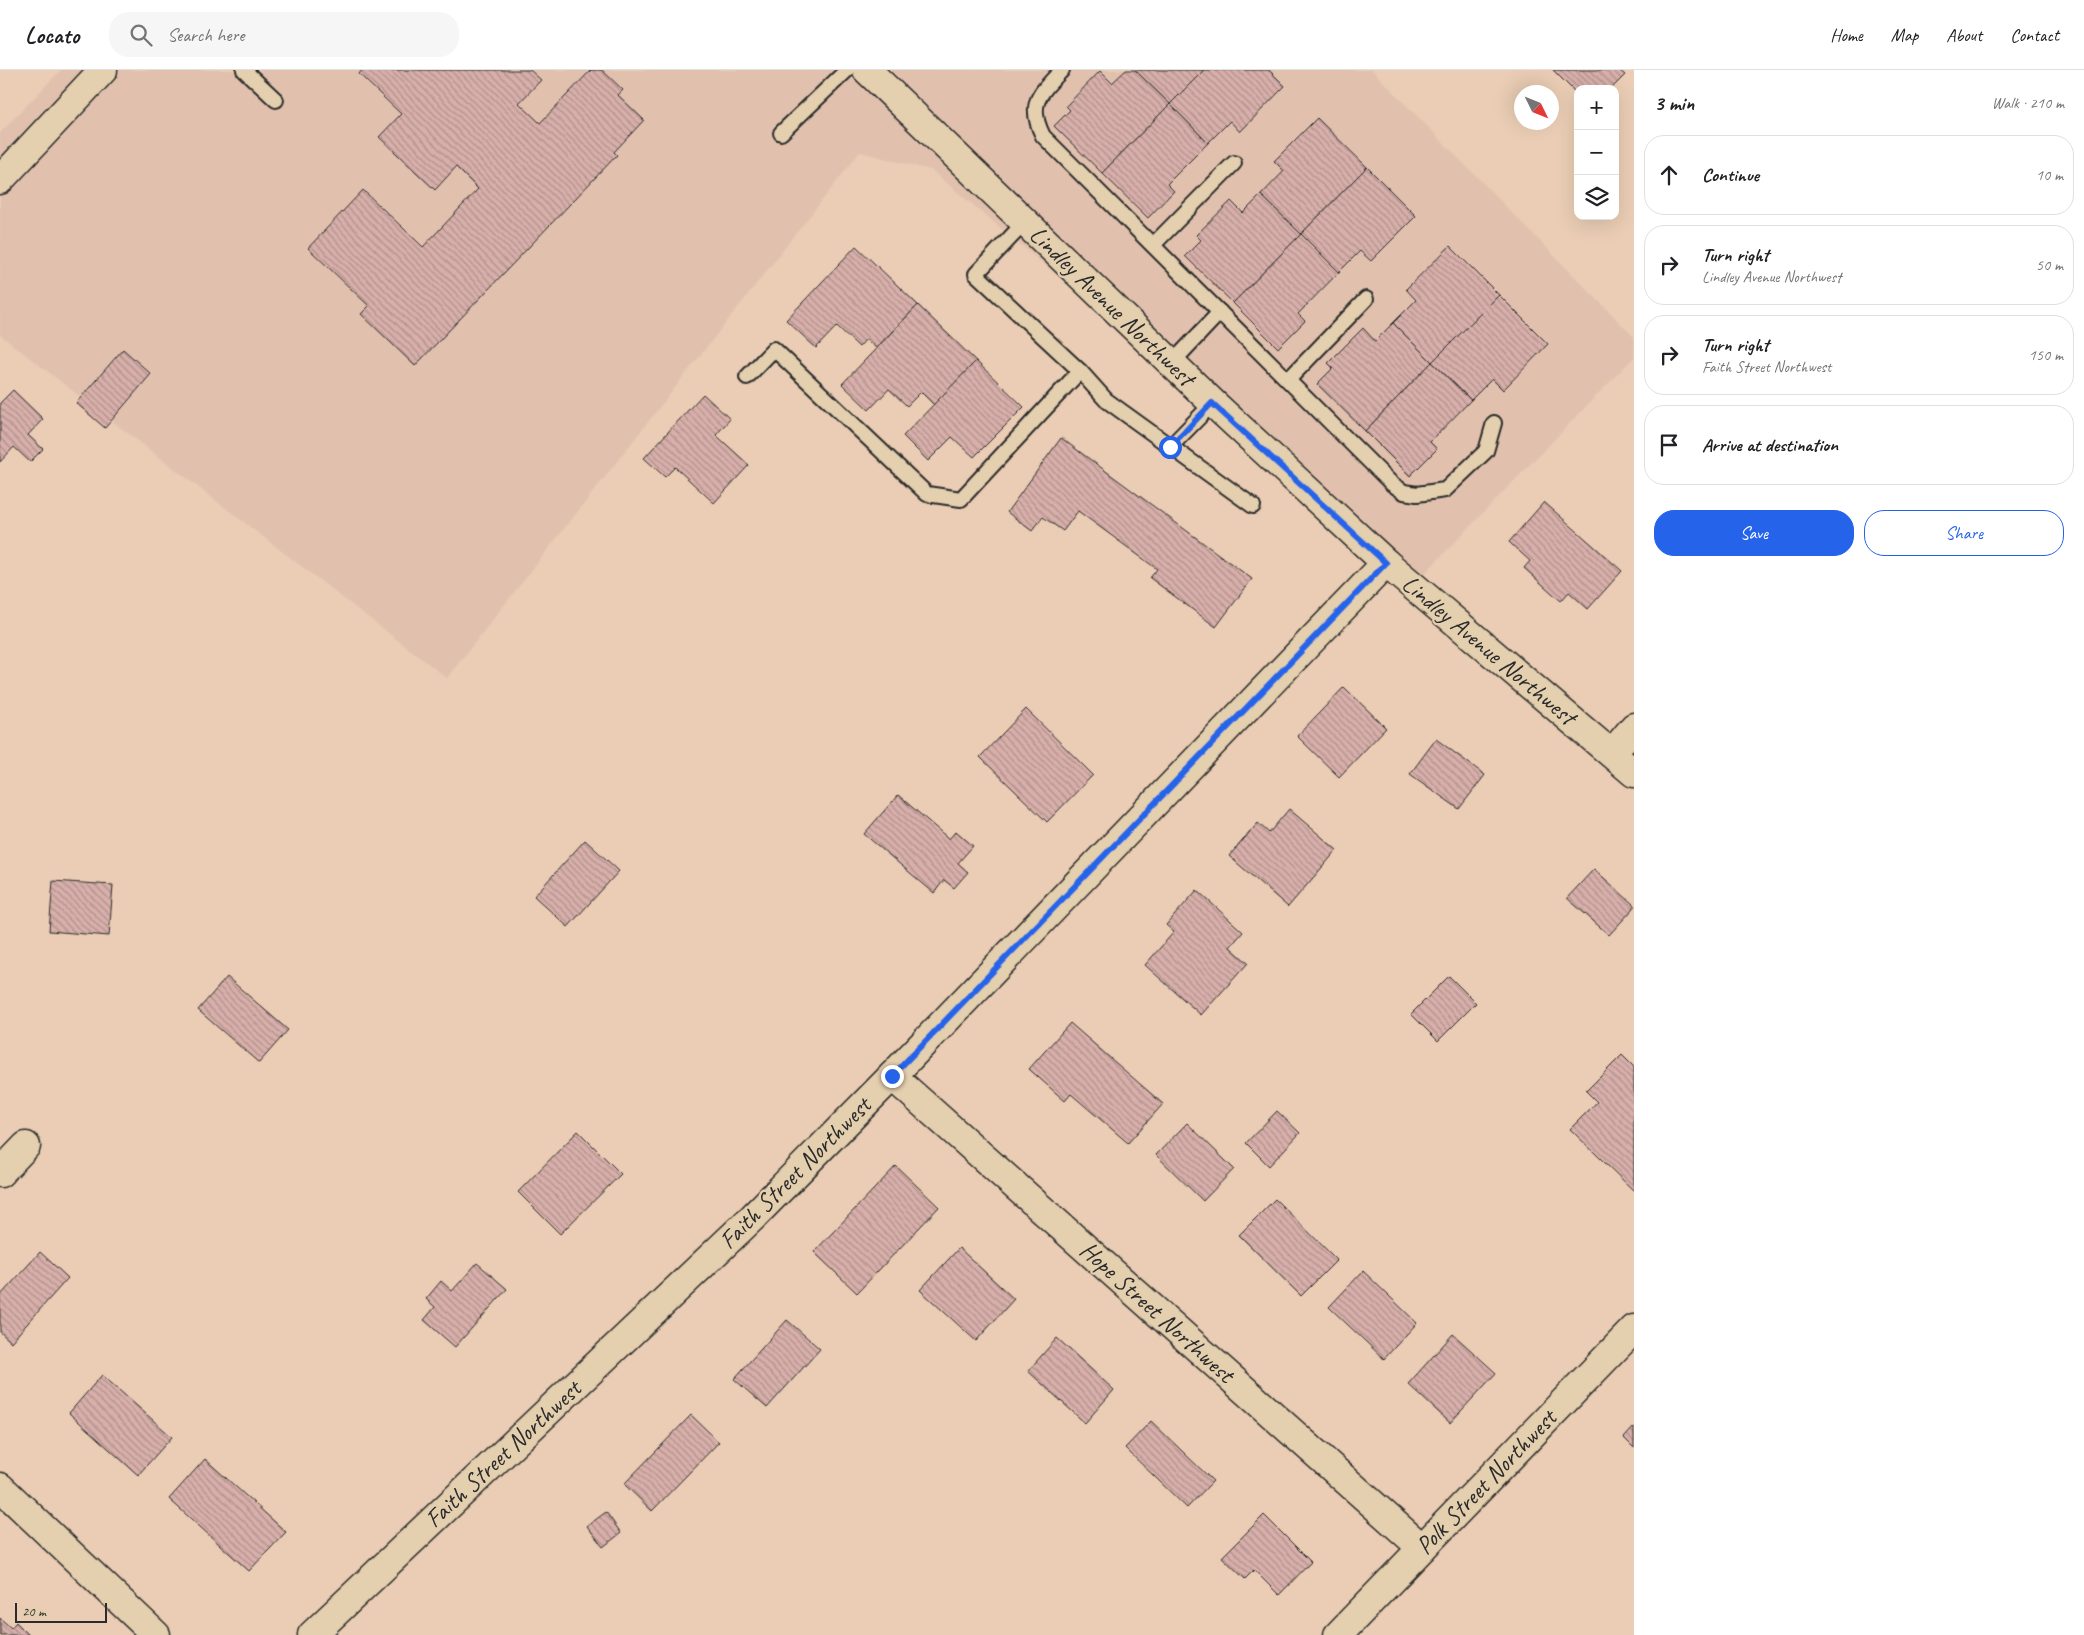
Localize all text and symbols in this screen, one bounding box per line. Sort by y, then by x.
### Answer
search box [109,12,459,57]
text: Locato [25,20,79,50]
icon: search [127,21,155,49]
text: Search here [167,23,245,47]
text: Home [1830,24,1863,46]
text: Map [1891,24,1918,46]
text: About [1946,24,1982,46]
text: Contact [2010,24,2059,46]
north arrow [1514,85,1559,130]
map controls [1574,85,1619,220]
button: + [1574,85,1619,130]
text: 3 min [1654,90,1694,116]
text: Walk · 210 m [1992,93,2064,113]
button: − [1574,130,1619,175]
icon: ahead [1655,161,1683,189]
text: Continue [1702,163,1759,187]
text: 10 m [2036,165,2063,185]
button: layers [1574,175,1619,220]
street label: Lindley Avenue Northwest [1023,219,1204,396]
text: Turn right [1702,243,1769,267]
icon: right [1655,251,1683,279]
text: 50 m [2036,255,2063,275]
text: Lindley Avenue Northwest [1702,267,1841,287]
text: Turn right [1702,333,1769,357]
icon: right [1655,341,1683,369]
text: 150 m [2029,345,2063,365]
text: Faith Street Northwest [1702,357,1831,377]
icon: arrive [1655,431,1683,459]
text: Arrive at destination [1702,433,1838,457]
route start [1159,436,1182,459]
button: Save [1654,510,1854,556]
button: Share [1864,510,2064,556]
street label: Lindley Avenue Northwest [1395,568,1585,735]
route end [881,1065,904,1088]
street label: Faith Street Northwest [712,1088,880,1256]
street label: Hope Street Northwest [1073,1234,1243,1392]
street label: Faith Street Northwest [418,1372,590,1535]
street label: Polk Street Northwest [1409,1401,1565,1561]
scale bar [15,1600,108,1623]
text: 20 m [22,1603,46,1620]

